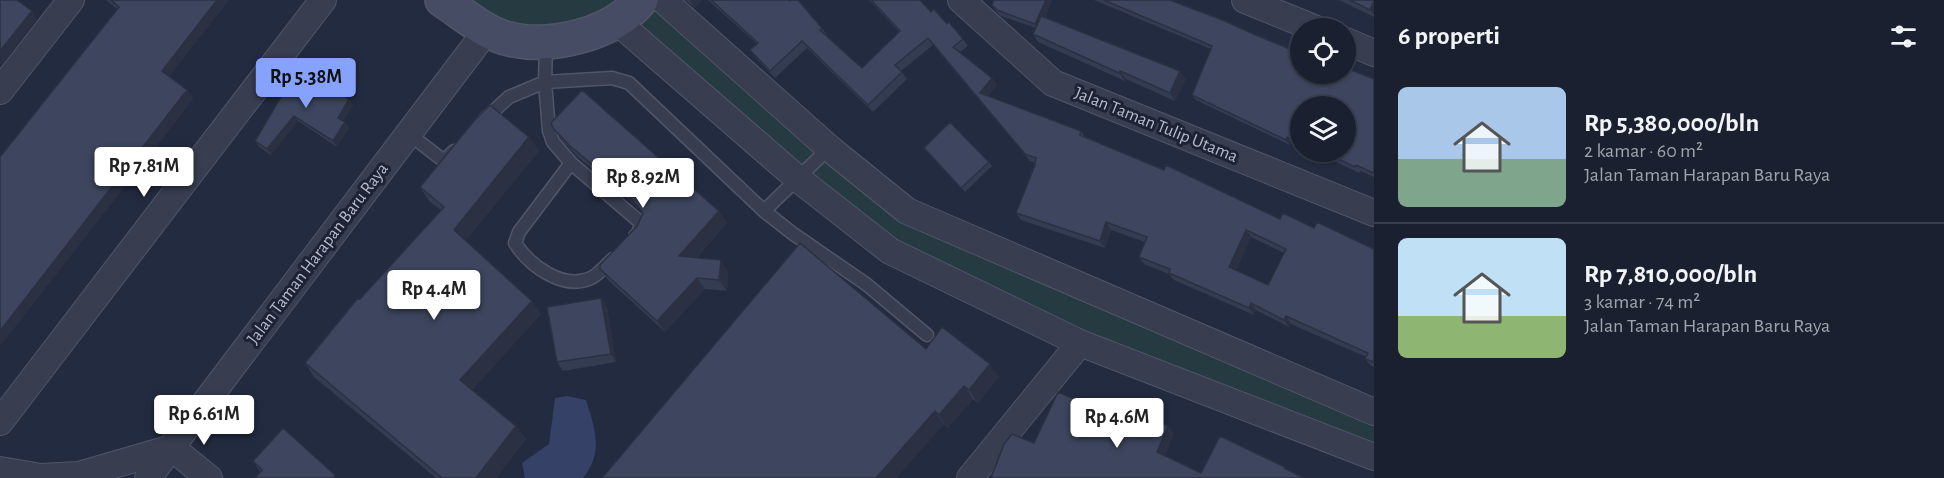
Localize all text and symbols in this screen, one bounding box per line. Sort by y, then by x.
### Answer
map controls [1290,18,1356,162]
button: locate [1290,18,1356,84]
icon: filters [1887,20,1920,53]
text: 6 properti [1398,23,1500,49]
pin: Rp 5.38M [244,58,368,109]
text: Rp 5.38M [270,67,342,87]
street label: Jalan Taman Tulip Utama [1072,84,1240,166]
button: layers [1290,96,1356,162]
text: Rp 5,380,000/bln [1584,110,1759,136]
icon: home [1446,111,1518,183]
text: 2 kamar · 60 m² [1584,141,1703,161]
pin: Rp 7.81M [82,147,206,198]
text: Rp 7.81M [109,156,180,176]
pin: Rp 8.92M [581,158,705,209]
street label: Jalan Taman Harapan Baru Raya [244,160,392,348]
text: Jalan Taman Harapan Baru Raya [1584,165,1830,185]
text: Rp 8.92M [606,167,680,187]
text: Rp 7,810,000/bln [1584,261,1757,287]
icon: home [1446,262,1518,334]
pin: Rp 4.4M [379,270,489,321]
text: Rp 4.4M [401,279,467,299]
text: 3 kamar · 74 m² [1584,292,1700,312]
text: Jalan Taman Harapan Baru Raya [1584,316,1830,336]
pin: Rp 6.61M [142,395,266,446]
pin: Rp 4.6M [1062,398,1172,449]
text: Rp 6.61M [168,404,240,424]
text: Rp 4.6M [1084,407,1150,427]

